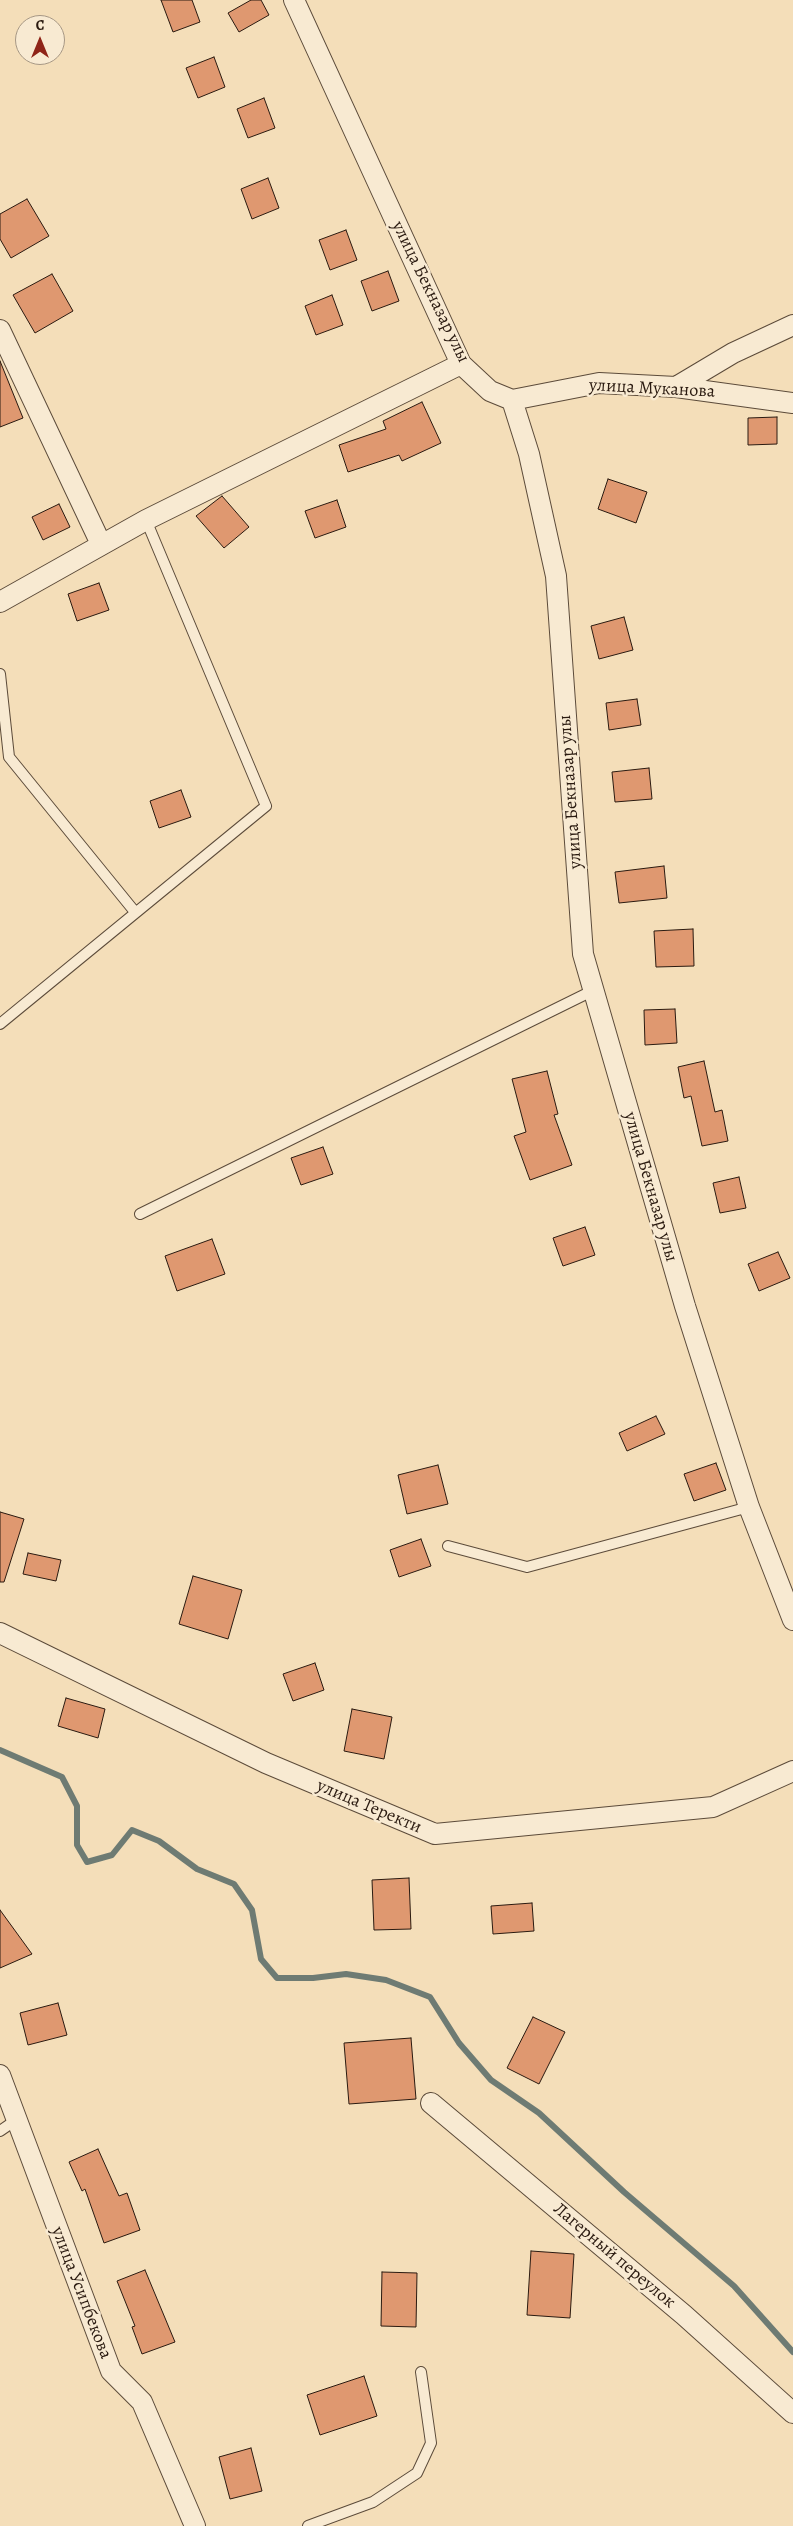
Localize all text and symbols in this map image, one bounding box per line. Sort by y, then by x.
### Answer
north arrow [15,15,65,65]
text: С [36,16,44,35]
street label: улица Бекназар улы [386,218,474,366]
street label: улица Муканова [588,375,716,403]
street label: улица Бекназар улы [555,714,587,870]
street label: улица Бекназар улы [618,1110,682,1264]
street label: улица Теректи [313,1775,425,1839]
street label: Лагерный переулок [548,2199,680,2313]
street label: улица Усипбекова [46,2224,116,2362]

